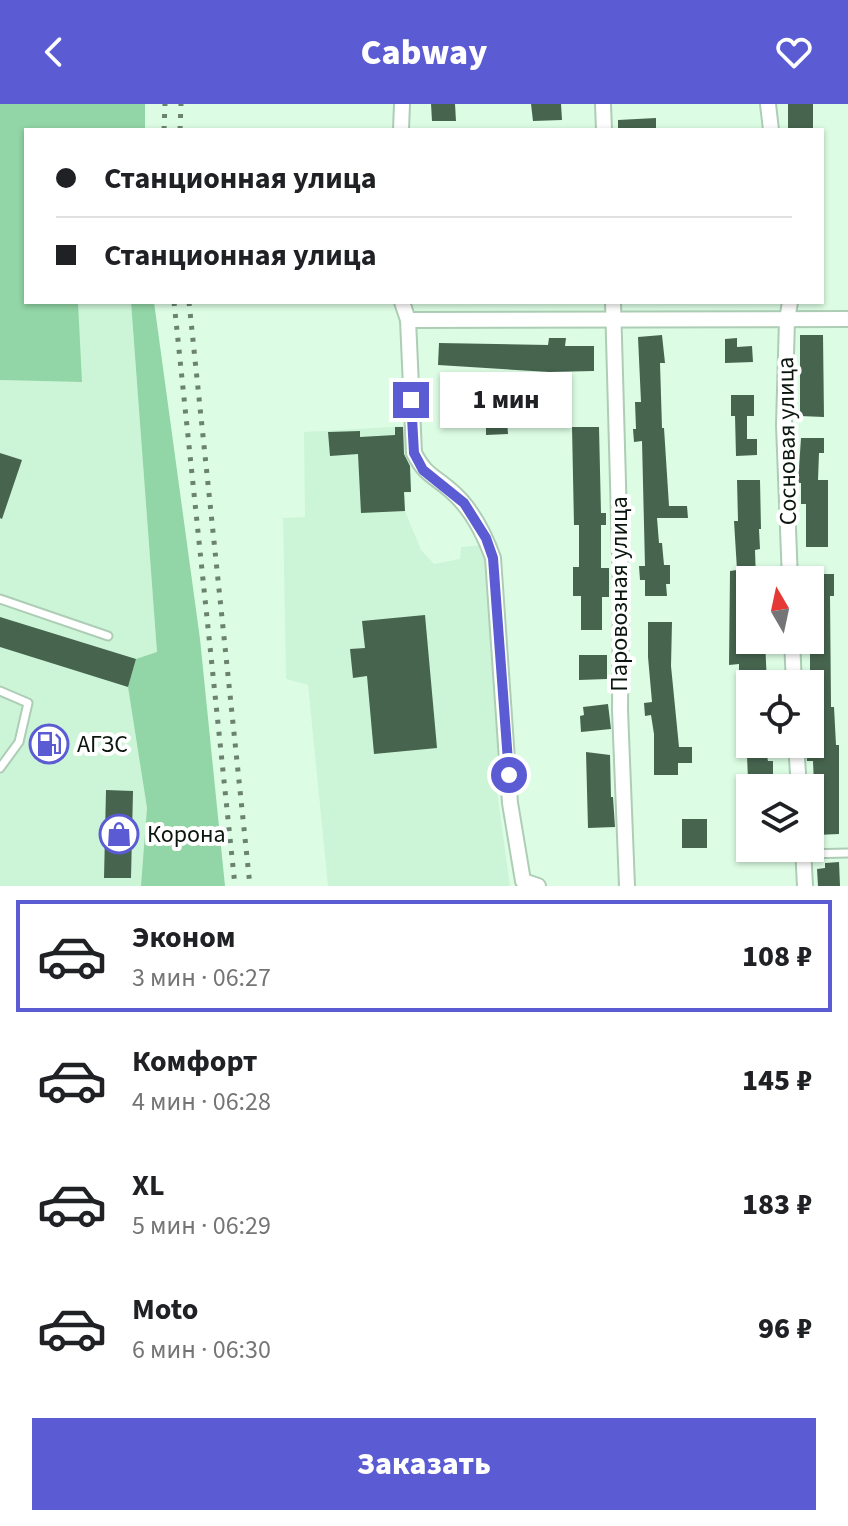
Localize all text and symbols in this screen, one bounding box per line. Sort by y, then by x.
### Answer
text: Cabway [361,27,487,78]
icon: back [32,30,76,74]
icon: heart [772,30,816,74]
text: Станционная улица [104,157,377,200]
text: Станционная улица [104,234,377,277]
street label: Сосновая улица [768,356,806,526]
callout: 1 мин [439,372,571,428]
text: 1 мин [473,381,539,418]
route end [393,382,429,418]
street label: Паровозная улица [602,496,637,692]
north arrow [736,566,824,654]
map controls [736,566,824,862]
button: locate [736,670,824,758]
fuel station icon: АГЗС [28,723,70,765]
place label: АГЗС [77,727,128,762]
route start [491,757,527,793]
button: layers [736,774,824,862]
shop icon: Корона [98,813,140,855]
place label: Корона [147,817,226,852]
text: Эконом [132,916,236,959]
icon: car [36,920,108,992]
text: 108 ₽ [742,935,812,978]
text: 3 мин · 06:27 [132,959,271,996]
text: Комфорт [132,1040,258,1083]
icon: car [36,1044,108,1116]
text: 145 ₽ [742,1059,812,1102]
text: 4 мин · 06:28 [132,1083,271,1120]
text: XL [132,1164,165,1207]
icon: car [36,1168,108,1240]
text: 183 ₽ [742,1183,812,1226]
text: 5 мин · 06:29 [132,1207,271,1244]
text: Moto [132,1288,198,1331]
icon: car [36,1292,108,1364]
text: 96 ₽ [758,1307,812,1350]
text: 6 мин · 06:30 [132,1331,271,1368]
button: Заказать [32,1418,816,1510]

